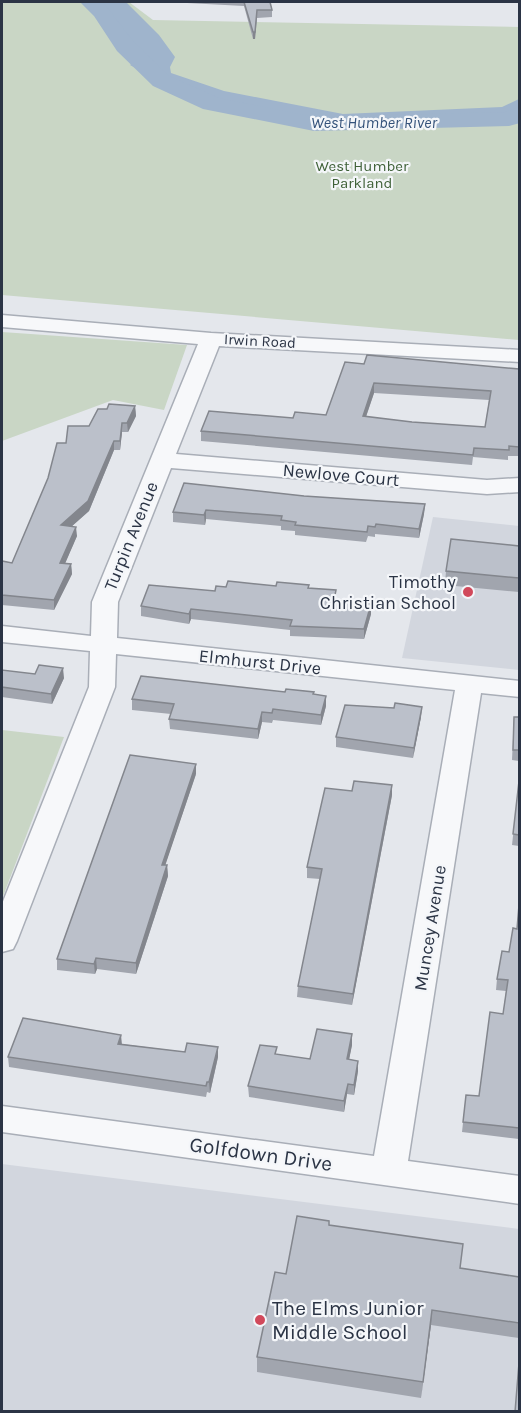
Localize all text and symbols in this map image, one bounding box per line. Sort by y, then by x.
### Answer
water label: West Humber River [311,113,438,132]
park label: West Humber Parkland [316,157,409,192]
street label: Irwin Road [224,330,296,352]
street label: Newlove Court [282,459,401,491]
street label: Turpin Avenue [99,478,163,594]
place label: Timothy Christian School [320,571,457,614]
marker: Timothy Christian School [461,585,475,599]
street label: Elmhurst Drive [198,645,322,679]
street label: Muncey Avenue [409,863,451,993]
street label: Golfdown Drive [188,1132,334,1176]
place label: The Elms Junior Middle School [272,1296,424,1344]
marker: The Elms Junior Middle School [253,1313,267,1327]

